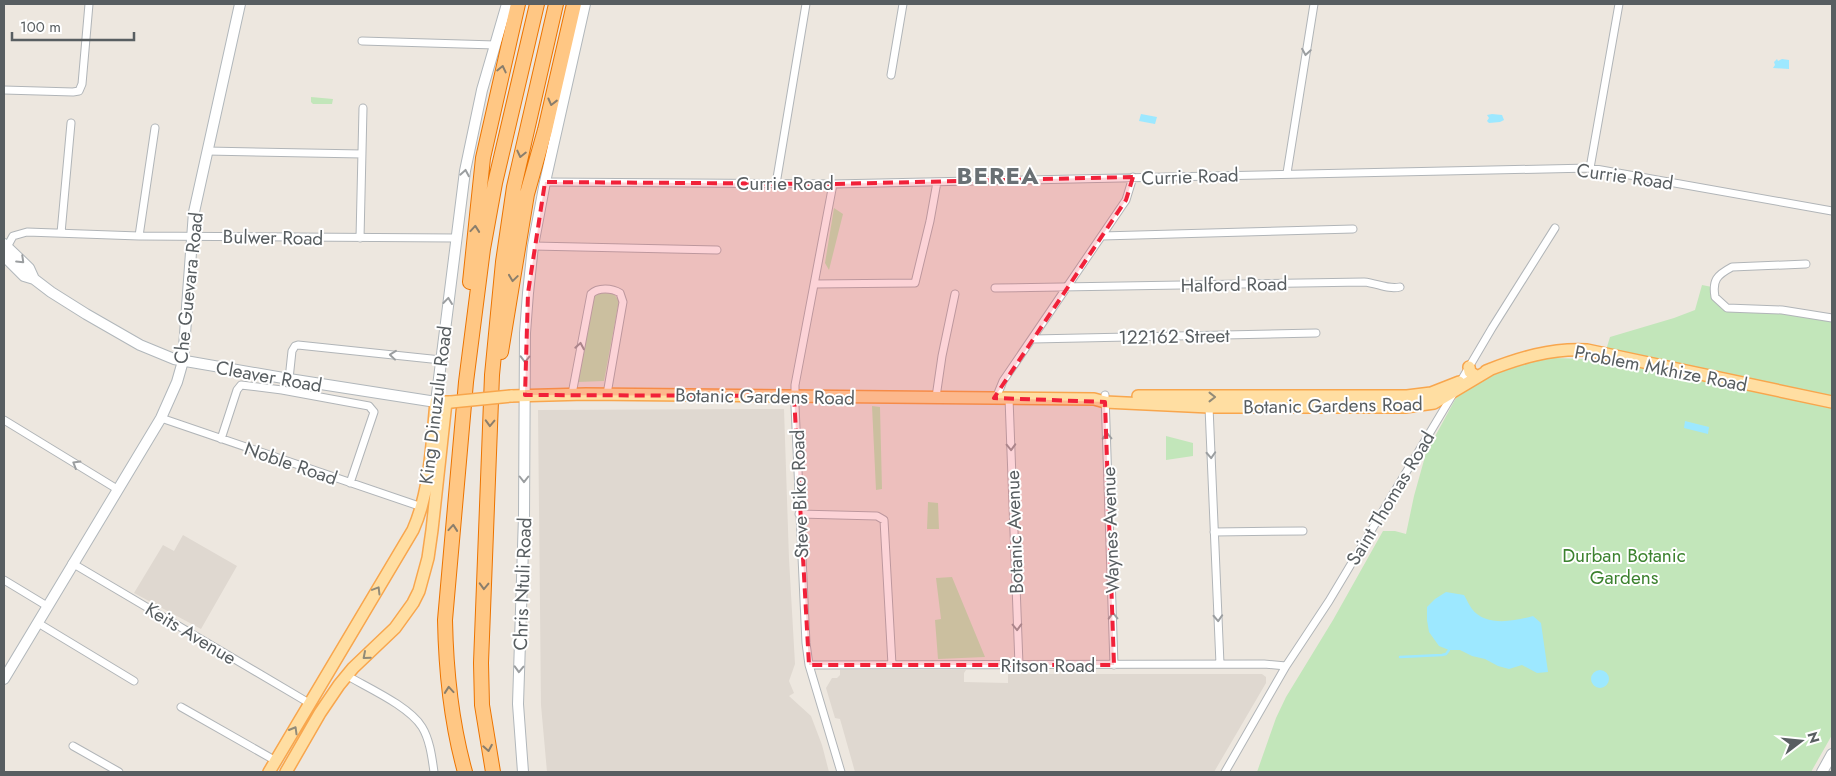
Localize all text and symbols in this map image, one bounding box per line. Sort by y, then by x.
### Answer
scale bar [12,10,135,42]
text: 100 m [20,16,61,38]
one-way arrow [1302,48,1312,56]
one-way arrow [496,65,507,74]
one-way arrow [547,98,558,107]
one-way arrow [516,149,527,158]
street label: Currie Road [1575,156,1675,197]
district label: BEREA [956,158,1040,193]
street label: Currie Road [1141,161,1239,192]
one-way arrow [459,168,469,177]
street label: Currie Road [736,170,834,197]
street label: Che Guevara Road [167,211,210,365]
street label: Bulwer Road [222,223,324,252]
one-way arrow [469,225,480,233]
one-way arrow [15,254,24,263]
street label: Halford Road [1180,270,1288,299]
one-way arrow [508,274,519,282]
one-way arrow [442,297,453,305]
street label: 122162 Street [1118,322,1230,351]
street label: King Dinuzulu Road [412,324,459,486]
street label: Problem Mkhize Road [1572,338,1750,399]
one-way arrow [575,341,585,350]
one-way arrow [388,350,396,361]
street label: Cleaver Road [214,354,324,399]
one-way arrow [520,356,530,364]
street label: Botanic Gardens Road [675,381,855,412]
street label: Botanic Gardens Road [1243,390,1423,421]
one-way arrow [1208,392,1216,402]
one-way arrow [484,420,495,428]
street label: Saint Thomas Road [1340,426,1441,570]
street label: Steve Biko Road [784,429,815,559]
one-way arrow [1101,432,1112,440]
street label: Noble Road [241,435,341,492]
one-way arrow [1005,443,1016,451]
one-way arrow [1206,452,1217,460]
one-way arrow [72,460,81,470]
street label: Waynes Avenue [1095,466,1126,594]
street label: Botanic Avenue [999,470,1030,594]
one-way arrow [519,475,529,483]
street label: Chris Ntuli Road [507,517,538,651]
one-way arrow [447,524,458,532]
park label: Durban Botanic Gardens [1562,542,1686,591]
one-way arrow [478,582,489,590]
one-way arrow [370,587,380,596]
street label: Keits Avenue [140,596,242,671]
one-way arrow [1107,612,1118,620]
one-way arrow [1212,614,1223,622]
one-way arrow [1012,623,1023,631]
one-way arrow [362,650,371,659]
street label: Ritson Road [1001,652,1095,679]
one-way arrow [514,666,524,673]
one-way arrow [444,686,455,694]
north arrow [1776,716,1826,766]
one-way arrow [287,726,297,735]
text: N [1802,729,1825,746]
one-way arrow [483,743,493,752]

